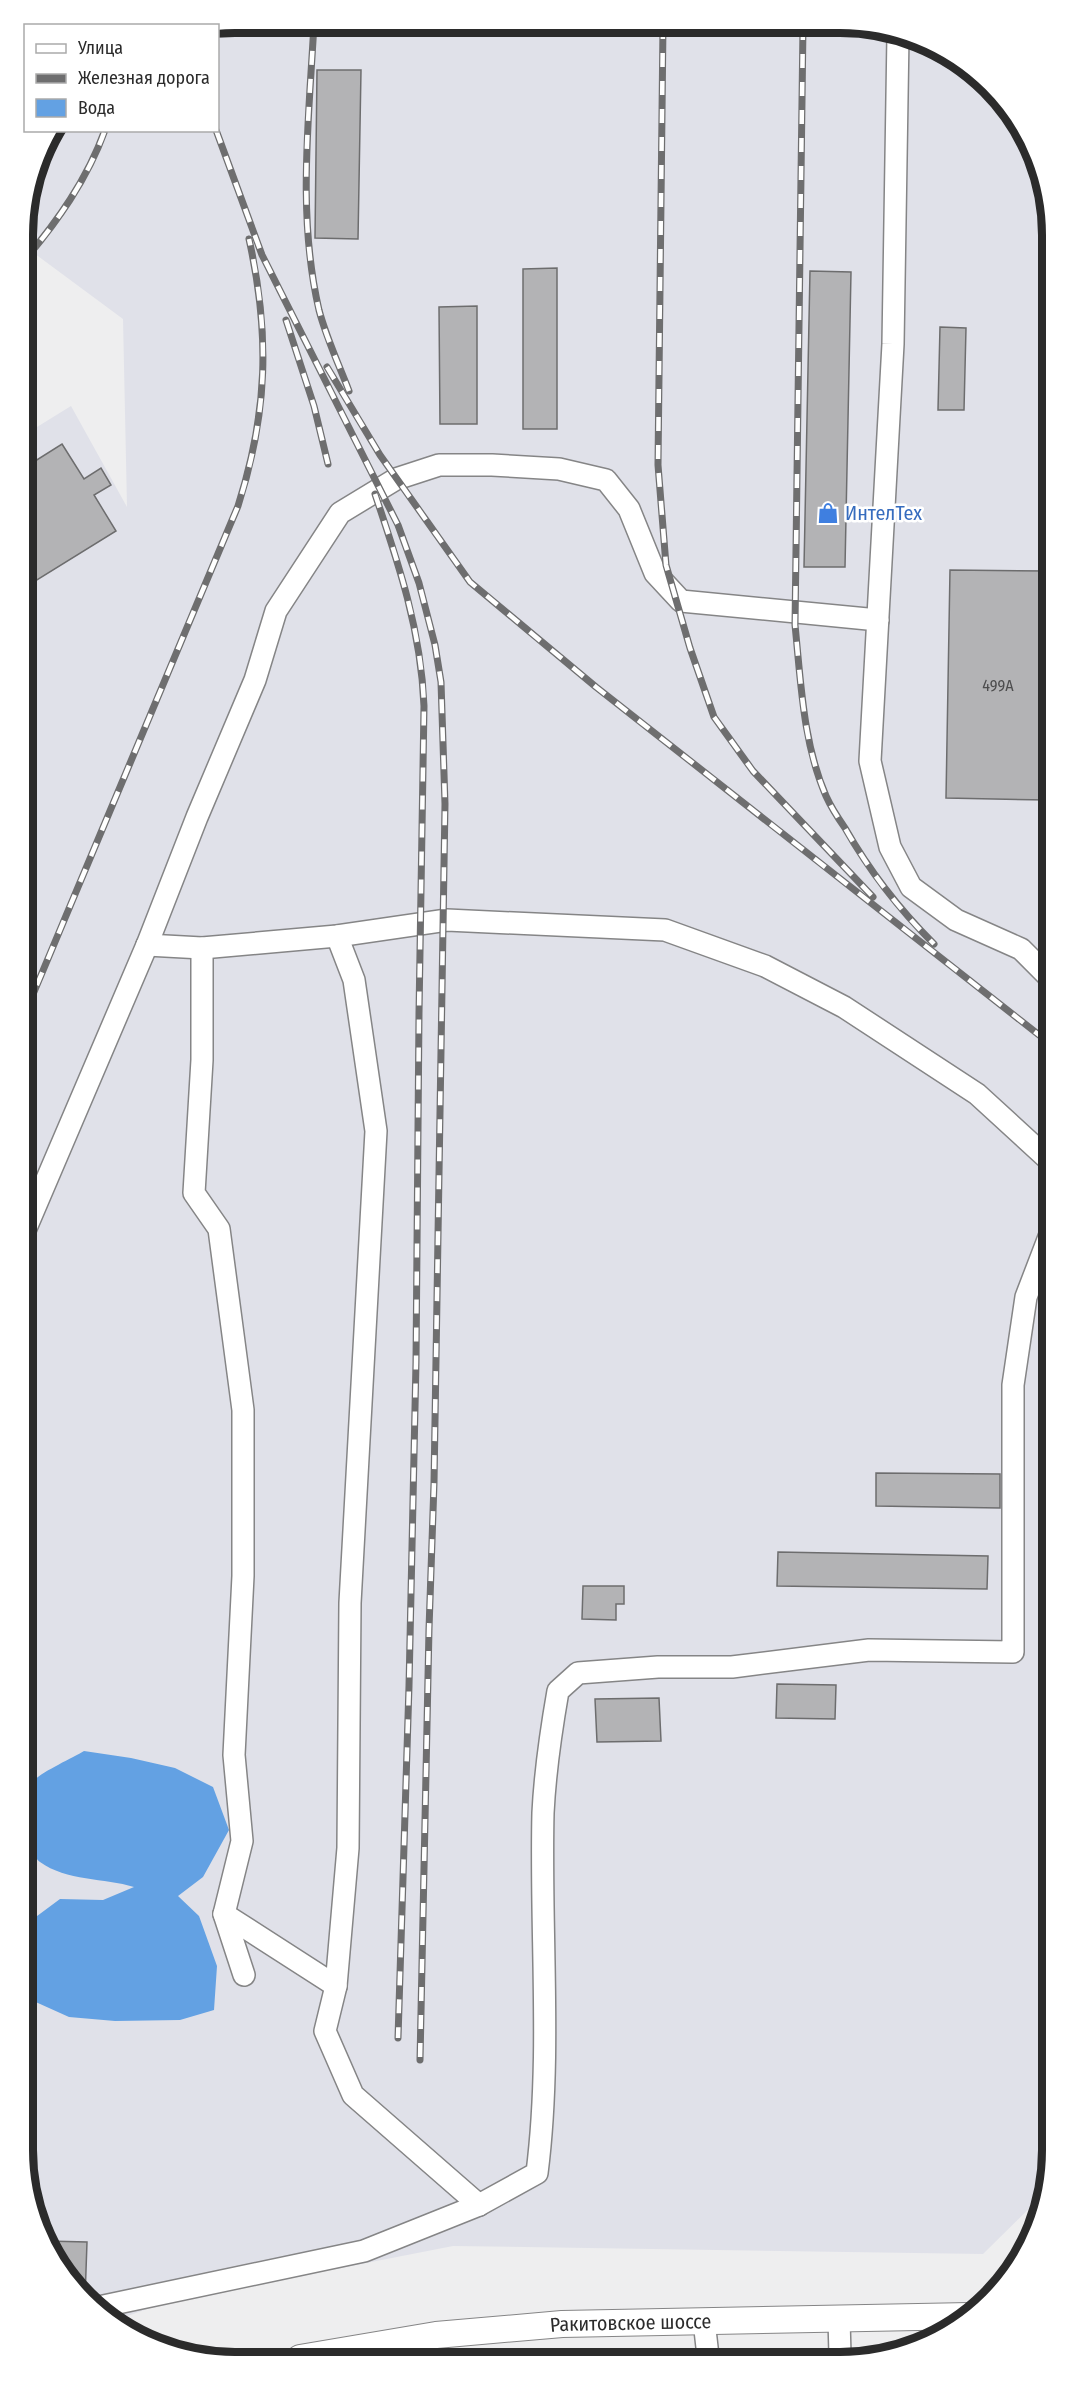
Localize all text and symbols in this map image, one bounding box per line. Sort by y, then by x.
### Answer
legend [24,24,219,132]
text: Улица [77,37,123,59]
text: Железная дорога [78,67,210,89]
text: Вода [78,97,115,119]
shop icon: ИнтелТех [816,501,840,525]
place label: ИнтелТех [845,501,922,525]
house number: 499А [982,676,1014,695]
street label: Ракитовское шоссе [549,2309,712,2337]

